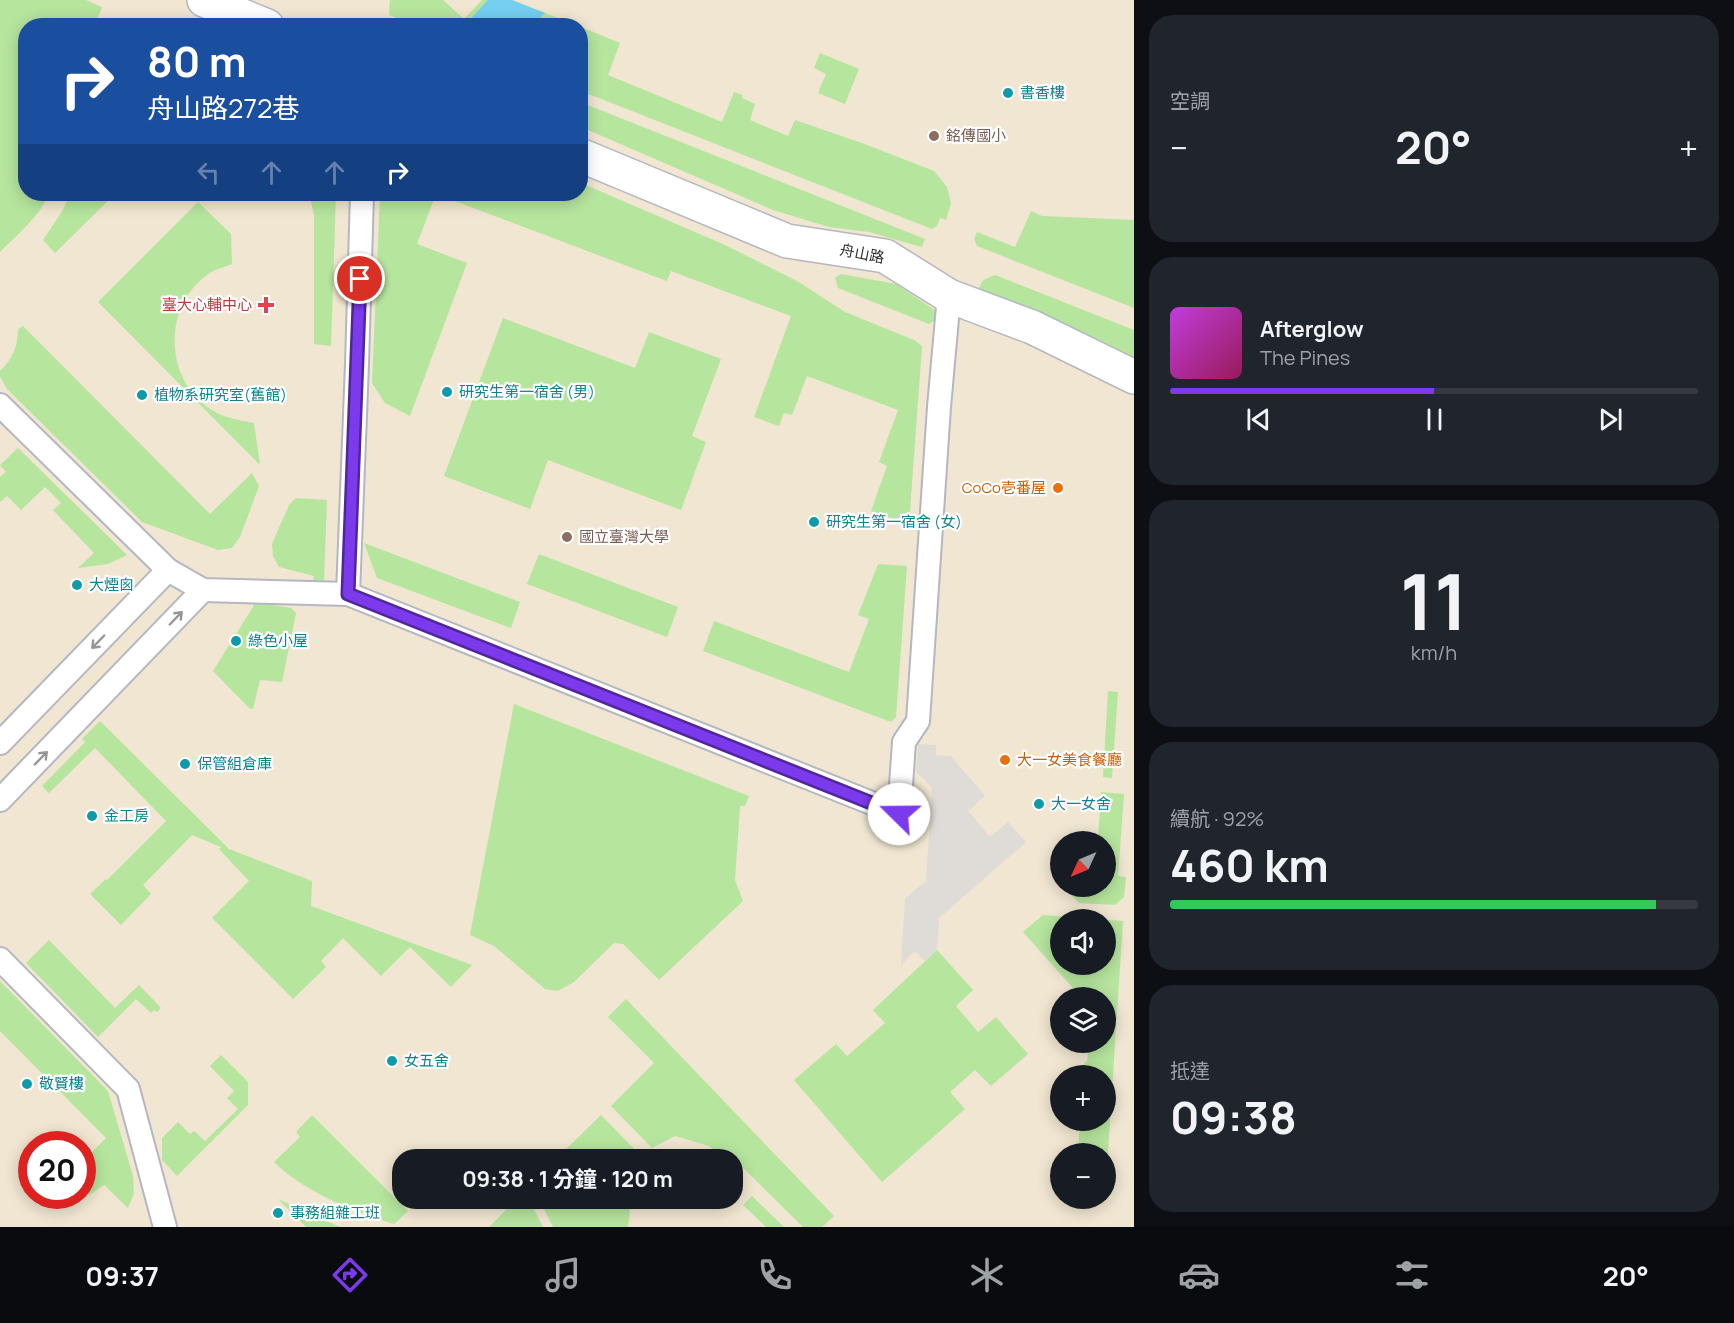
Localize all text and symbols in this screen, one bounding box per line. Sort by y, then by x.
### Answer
text: 80 m [147,32,247,90]
icon: right [48,42,126,120]
place label: 書香樓 [1020,82,1065,103]
marker: 書香樓 [1001,86,1015,100]
text: 空調 [1170,87,1210,114]
text: 舟山路272巷 [147,89,299,126]
text: 20° [1395,116,1472,178]
place label: 銘傳國小 [946,125,1006,146]
text: − [1170,125,1188,170]
text: + [1679,125,1698,170]
marker: 銘傳國小 [927,129,941,143]
icon: left [192,156,225,189]
icon: ahead [255,156,288,189]
icon: ahead [318,156,351,189]
icon: right [381,156,414,189]
street label: 舟山路 [838,239,886,268]
pin [334,253,385,304]
icon: arrive [343,262,376,295]
place label: 臺大心輔中心 [162,294,252,315]
marker: 臺大心輔中心 [257,296,275,314]
text: Afterglow [1260,314,1364,344]
text: The Pines [1260,344,1350,371]
place label: 研究生第一宿舍 (男) [459,381,595,402]
place label: 植物系研究室(舊館) [154,384,287,405]
marker: 研究生第一宿舍 (男) [440,385,454,399]
marker: 植物系研究室(舊館) [135,388,149,402]
icon: previous [1242,403,1275,436]
icon: pause [1418,403,1451,436]
icon: next [1594,403,1627,436]
place label: CoCo壱番屋 [962,477,1046,498]
marker: CoCo壱番屋 [1051,481,1065,495]
place label: 研究生第一宿舍 (女) [826,511,962,532]
marker: 研究生第一宿舍 (女) [807,515,821,529]
place label: 國立臺灣大學 [579,526,669,547]
marker: 國立臺灣大學 [560,530,574,544]
text: 11 [1400,547,1468,653]
place label: 大煙囪 [89,574,134,595]
marker: 大煙囪 [70,578,84,592]
one-way arrow [169,610,183,625]
place label: 綠色小屋 [248,630,308,651]
marker: 綠色小屋 [229,634,243,648]
one-way arrow [91,635,105,650]
text: km/h [1411,639,1457,666]
place label: 大一女美食餐廳 [1017,749,1122,770]
one-way arrow [33,751,47,766]
place label: 保管組倉庫 [197,753,272,774]
marker: 大一女美食餐廳 [998,753,1012,767]
marker: 保管組倉庫 [178,757,192,771]
position arrow [867,782,931,846]
place label: 大一女舍 [1051,793,1111,814]
marker: 大一女舍 [1032,797,1046,811]
place label: 金工房 [104,805,149,826]
text: 續航 · 92% [1170,805,1264,832]
marker: 金工房 [85,809,99,823]
north arrow [1050,831,1116,897]
map controls [1050,831,1116,1209]
text: 460 km [1170,834,1329,896]
button: sound [1050,909,1116,975]
button: layers [1050,987,1116,1053]
place label: 女五舍 [404,1050,449,1071]
marker: 女五舍 [385,1054,399,1068]
text: 抵達 [1170,1057,1210,1084]
button: + [1050,1065,1116,1131]
place label: 敬賢樓 [39,1073,84,1094]
marker: 敬賢樓 [20,1077,34,1091]
text: 09:38 [1170,1086,1297,1148]
speed limit sign: 20 [18,1131,96,1209]
button: − [1050,1143,1116,1209]
text: 09:38 · 1 分鐘 · 120 m [462,1164,673,1194]
place label: 事務組雜工班 [290,1202,380,1223]
marker: 事務組雜工班 [271,1206,285,1220]
icon: directions [329,1254,371,1296]
icon: music [542,1254,584,1296]
icon: phone [754,1254,796,1296]
icon: climate [966,1254,1008,1296]
icon: car [1178,1254,1220,1296]
icon: filters [1391,1254,1433,1296]
text: 09:37 [85,1257,159,1294]
text: 20° [1603,1257,1649,1294]

